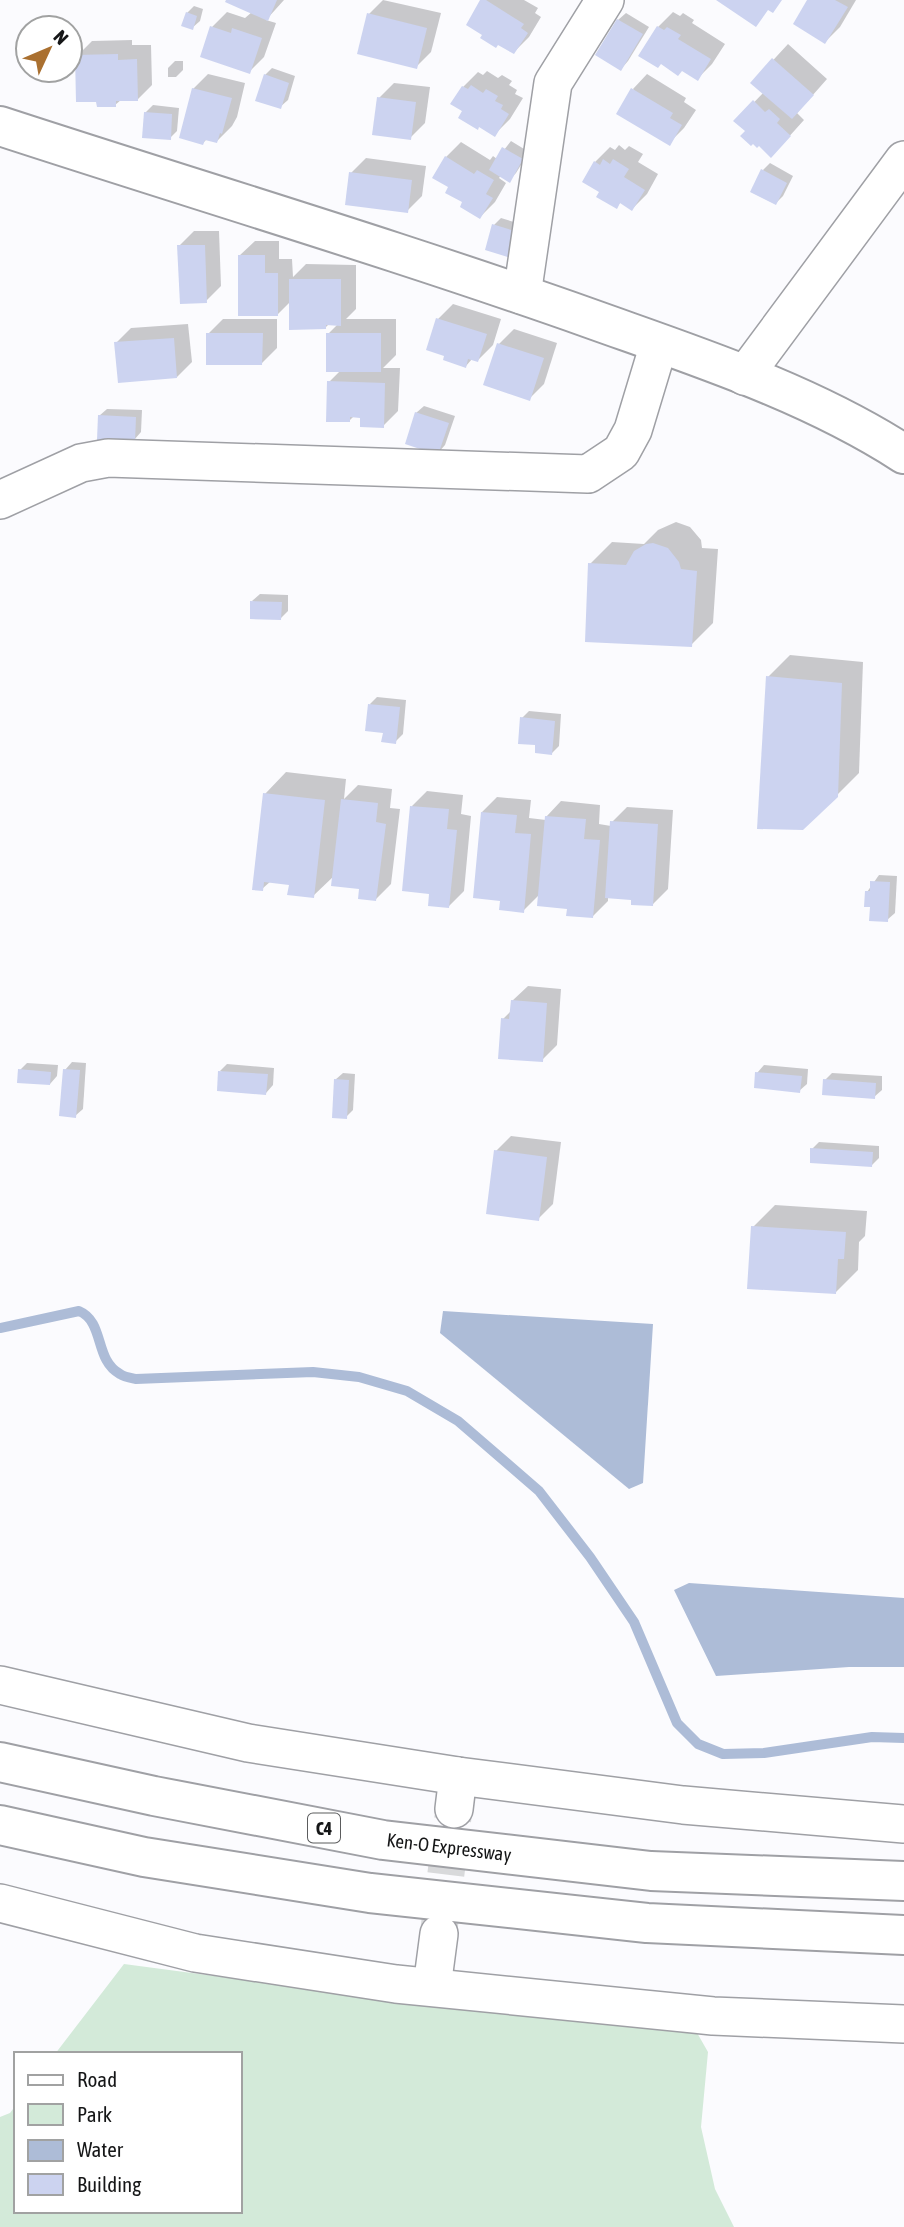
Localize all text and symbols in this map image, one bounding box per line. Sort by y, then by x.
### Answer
north arrow [14,14,84,84]
text: N [49,26,73,49]
road number: C4 [308,1814,340,1842]
street label: Ken-O Expressway [385,1828,513,1866]
legend [14,2052,242,2213]
text: Road [77,2067,117,2091]
text: Park [77,2102,112,2126]
text: Water [77,2137,124,2161]
text: Building [77,2172,141,2196]

